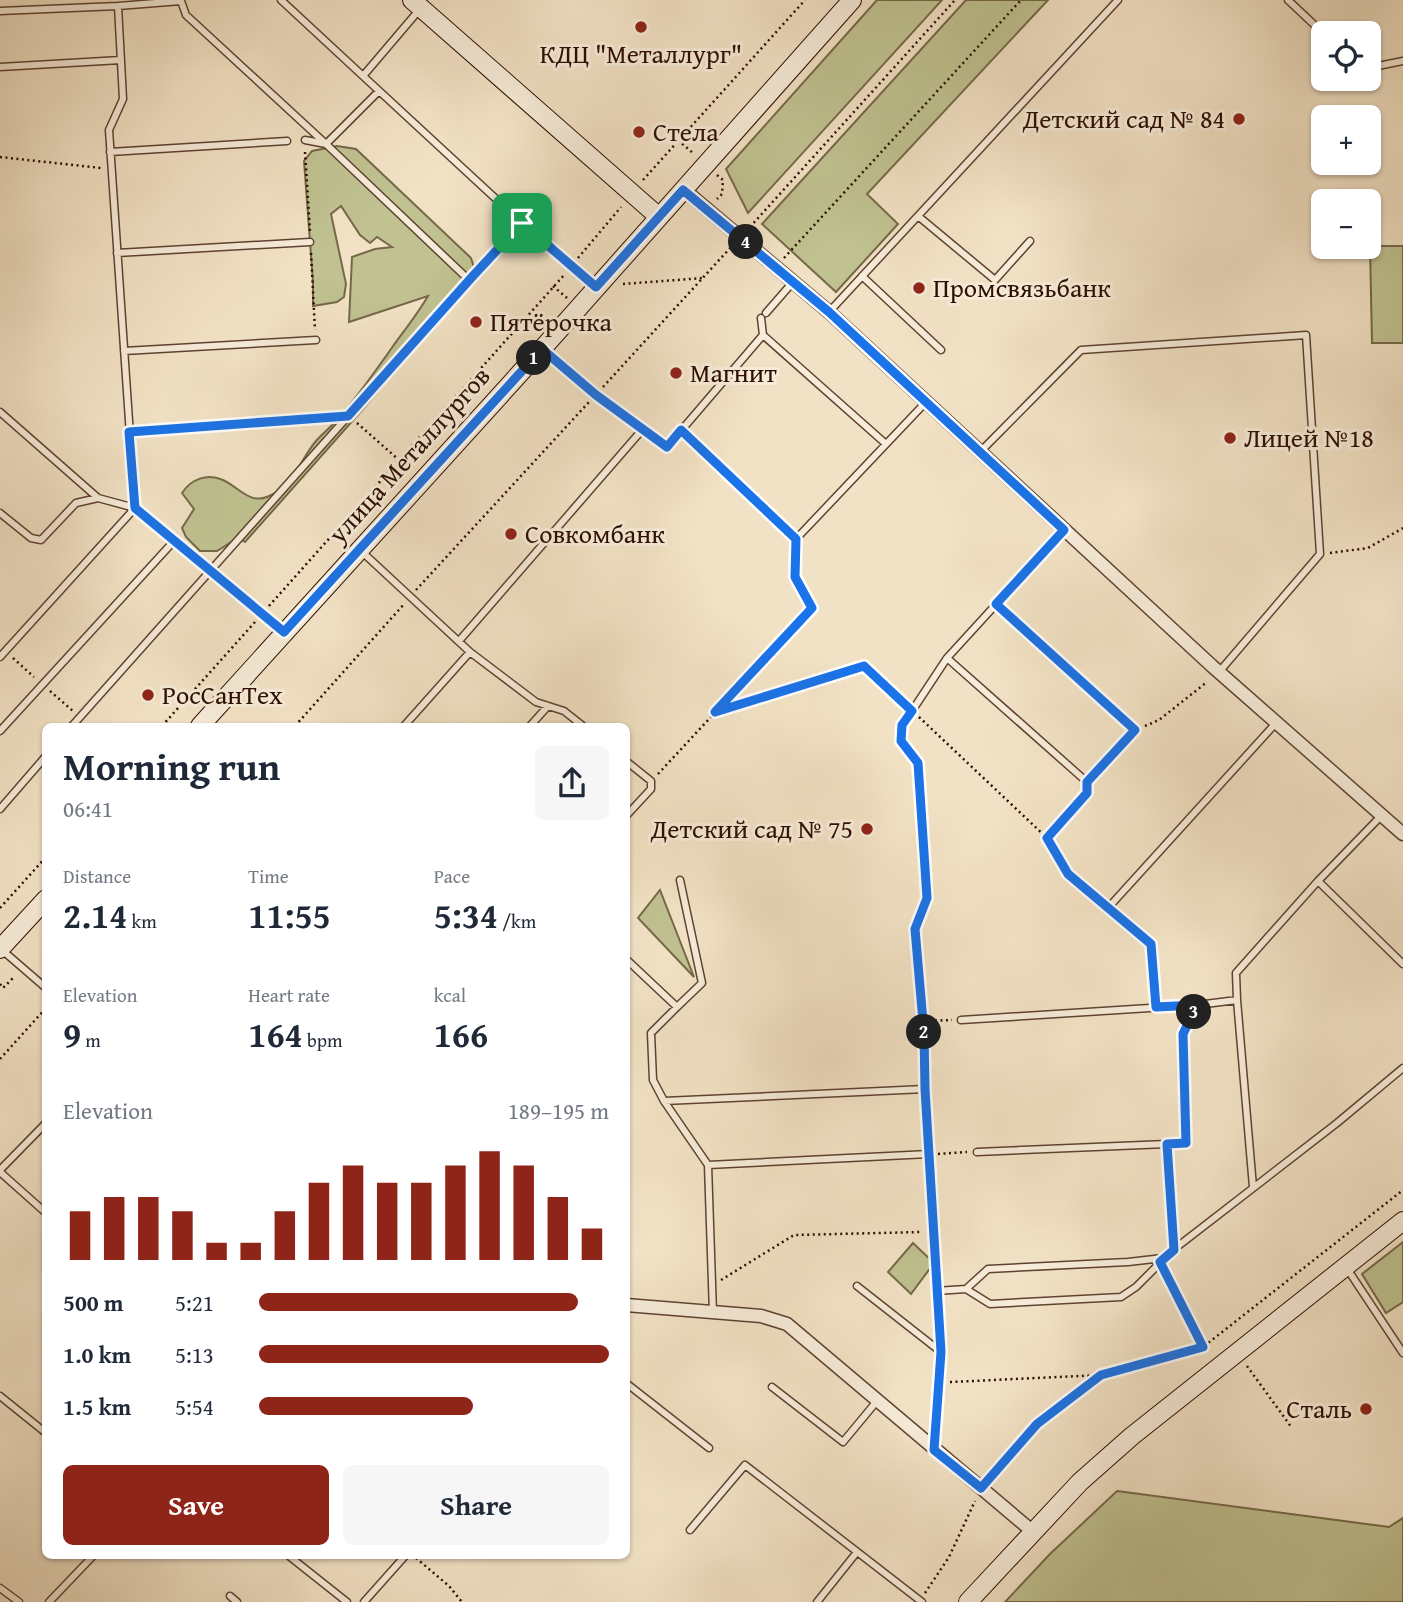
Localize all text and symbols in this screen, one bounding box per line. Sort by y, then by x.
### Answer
marker: КДЦ "Металлург" [633,19,649,35]
map controls [1311,21,1381,259]
button: locate [1311,21,1381,91]
place label: КДЦ "Металлург" [540,34,742,73]
place label: Детский сад № 84 [1022,99,1225,138]
button: + [1311,105,1381,175]
marker: Детский сад № 84 [1231,111,1247,127]
place label: Стела [653,112,719,151]
marker: Стела [631,124,647,140]
button: − [1311,189,1381,259]
pin [492,193,552,253]
icon: arrive [503,204,541,242]
pin: 4 [728,224,764,260]
text: 4 [741,227,750,255]
place label: Промсвязьбанк [933,268,1111,307]
marker: Промсвязьбанк [911,280,927,296]
place label: Пятёрочка [490,302,612,341]
marker: Пятёрочка [468,314,484,330]
pin: 1 [516,340,552,376]
text: 1 [529,343,538,371]
place label: Магнит [690,353,777,392]
street label: улица Металлургов [318,358,499,553]
marker: Магнит [668,365,684,381]
place label: Лицей №18 [1244,418,1374,457]
marker: Лицей №18 [1222,430,1238,446]
place label: Совкомбанк [525,514,665,553]
marker: Совкомбанк [503,526,519,542]
place label: РосСанТех [162,675,283,714]
marker: РосСанТех [140,687,156,703]
text: Morning run [63,738,280,794]
button: share [535,746,609,820]
text: 06:41 [63,792,113,825]
place label: Детский сад № 75 [650,809,853,848]
marker: Детский сад № 75 [859,821,875,837]
text: Distance [63,862,131,890]
text: Time [248,862,289,890]
text: Pace [434,862,470,890]
text: 2.14 [63,890,127,941]
text: 11:55 [248,890,331,941]
text: 5:34 [434,890,498,941]
text: km [127,907,157,935]
text: /km [498,907,536,935]
text: Elevation [63,981,137,1009]
text: Heart rate [248,981,330,1009]
text: kcal [434,981,466,1009]
pin: 3 [1176,995,1212,1030]
text: 3 [1189,997,1198,1025]
text: 9 [63,1009,81,1060]
text: 164 [248,1009,303,1060]
text: 166 [434,1009,488,1060]
pin: 2 [906,1014,942,1050]
text: 2 [919,1017,928,1045]
text: m [81,1026,101,1054]
text: bpm [303,1026,343,1054]
text: Elevation [63,1094,153,1127]
text: 189–195 m [508,1094,609,1127]
text: 500 m [63,1286,124,1319]
text: 5:21 [175,1286,214,1319]
text: 1.0 km [63,1338,131,1371]
text: 5:13 [175,1338,214,1371]
place label: Сталь [1286,1389,1352,1428]
text: 1.5 km [63,1390,131,1423]
text: 5:54 [175,1390,214,1423]
marker: Сталь [1358,1401,1374,1417]
button: Save [63,1465,329,1545]
button: Share [343,1465,609,1545]

